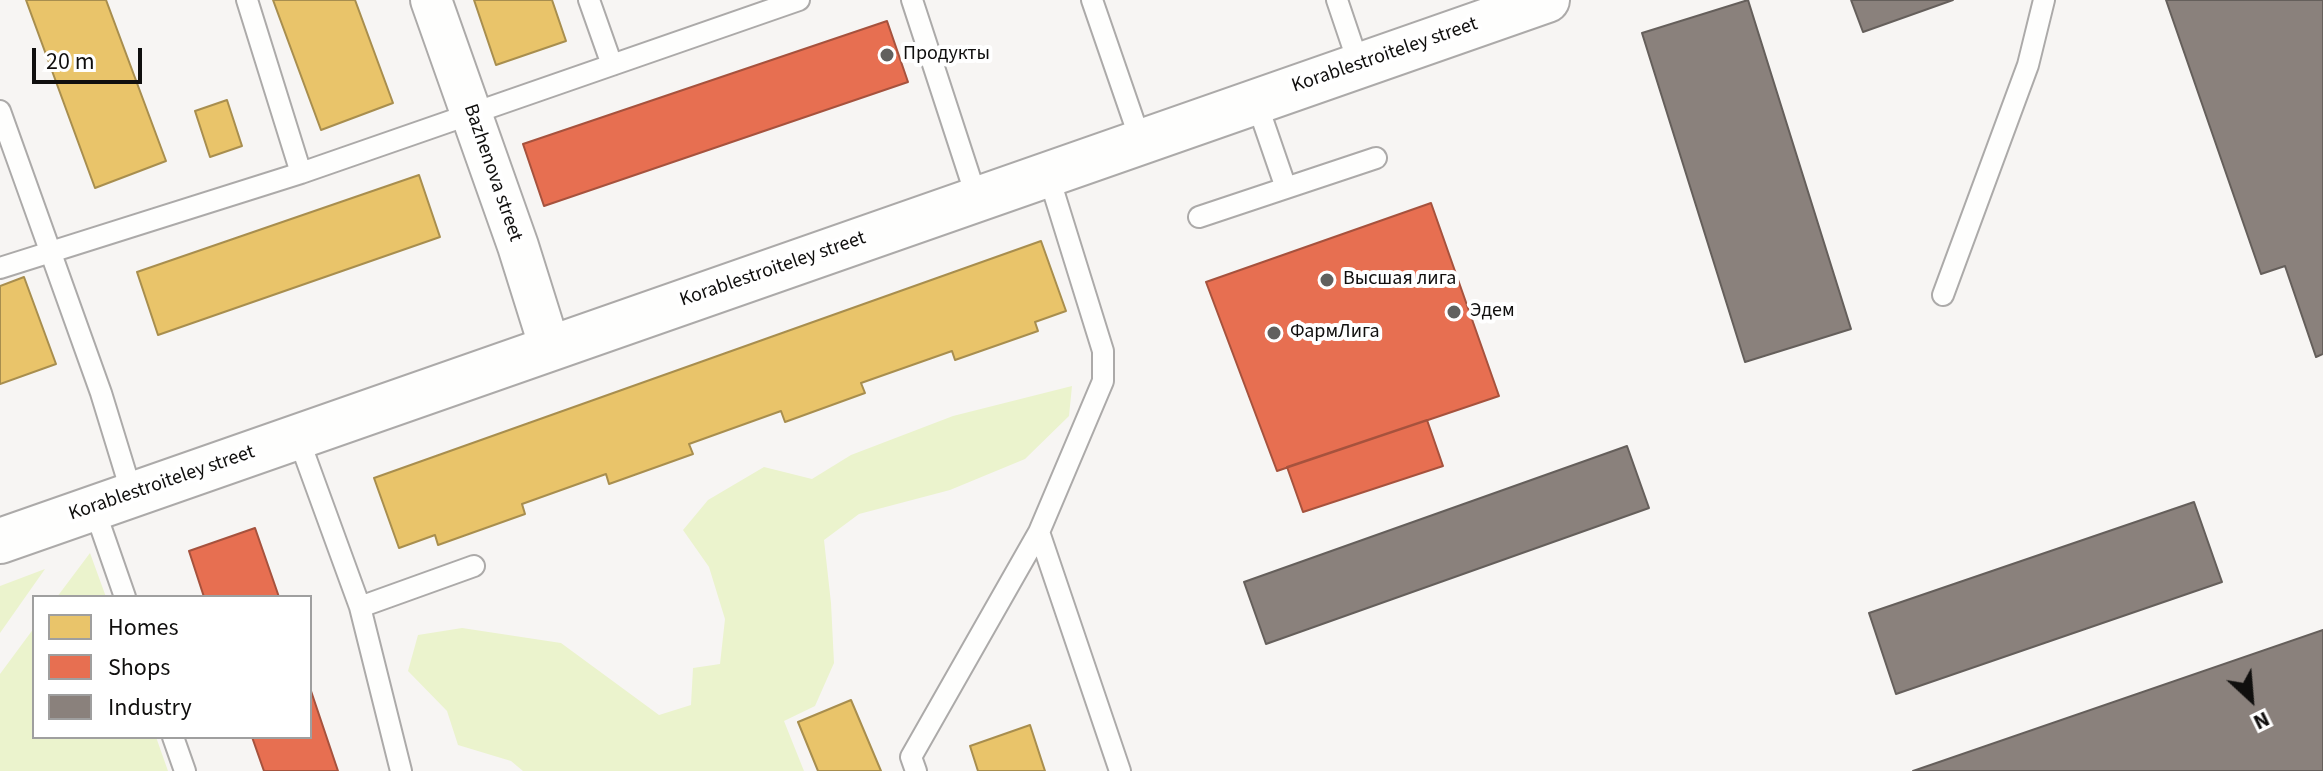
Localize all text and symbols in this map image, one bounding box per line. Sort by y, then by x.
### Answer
street label: Korablestroiteley street [1289,13,1481,99]
scale bar [36,32,146,82]
place label: Продукты [903,43,990,67]
text: 20 m [46,44,95,79]
marker: Продукты [878,46,896,64]
street label: Bazhenova street [457,101,527,245]
street label: Korablestroiteley street [677,227,869,313]
place label: Высшая лига [1343,268,1456,292]
marker: Высшая лига [1318,271,1336,289]
place label: Эдем [1470,300,1515,324]
marker: Эдем [1445,303,1463,321]
place label: ФармЛига [1290,321,1380,345]
marker: ФармЛига [1265,324,1283,342]
street label: Korablestroiteley street [66,441,258,527]
legend [32,595,312,739]
text: Homes [108,610,179,645]
text: Shops [108,650,170,685]
north arrow [2211,659,2291,739]
text: Industry [108,690,192,725]
text: N [2248,703,2275,738]

